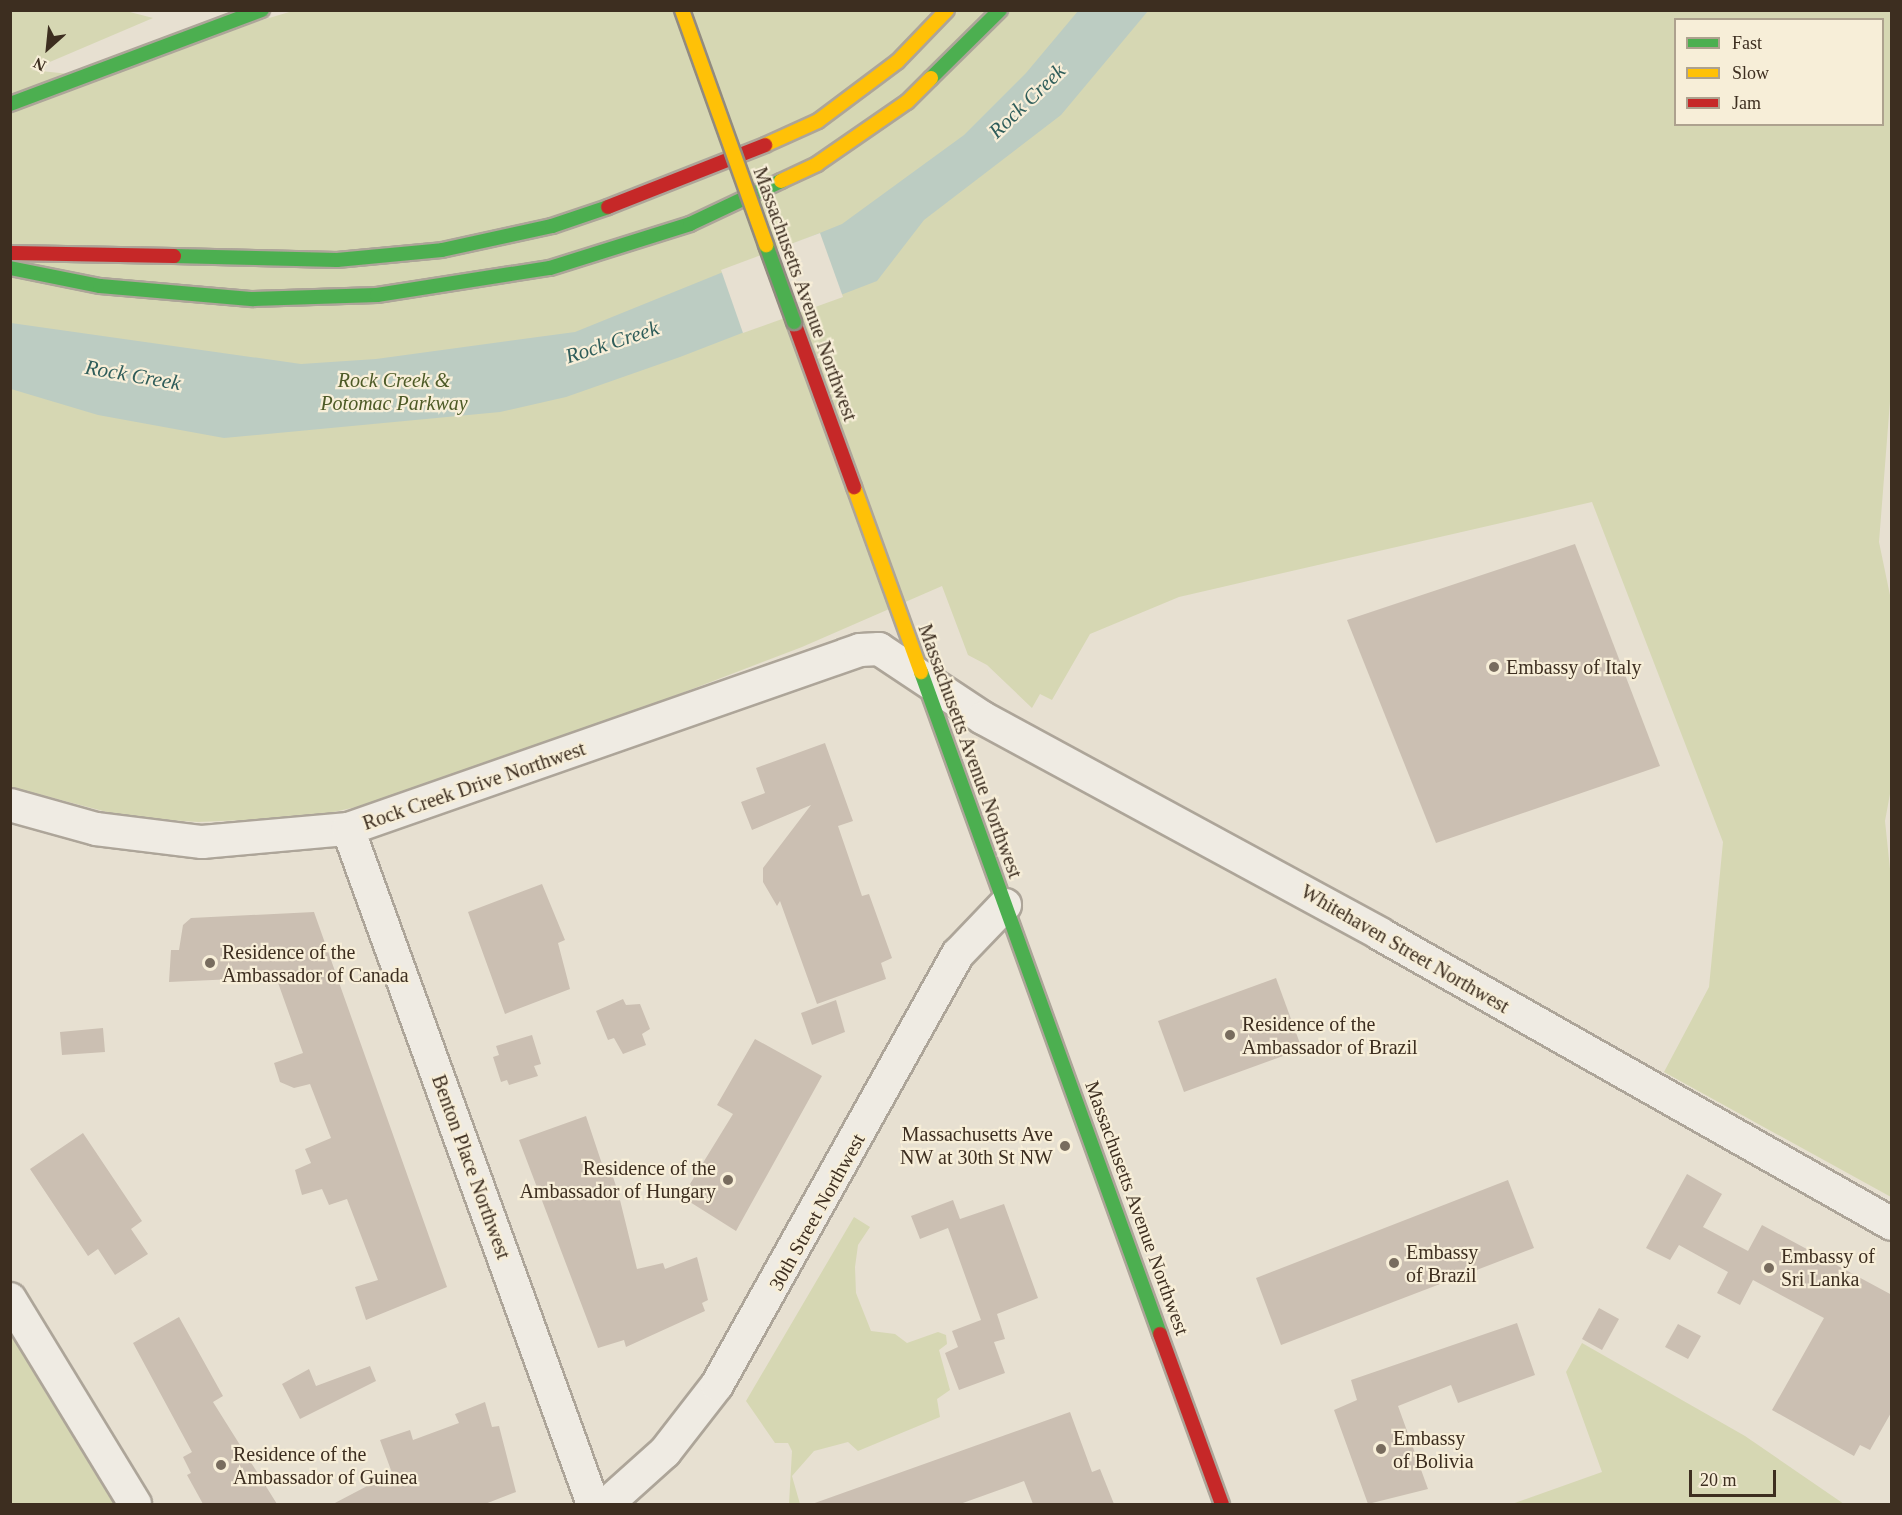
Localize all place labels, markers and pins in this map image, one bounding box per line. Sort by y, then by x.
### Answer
place label: Embassy of Italy [1506,655,1642,679]
marker: Embassy of Italy [1487,660,1501,674]
place label: Residence of the Ambassador of Canada [222,940,409,987]
marker: Residence of the Ambassador of Canada [203,956,217,970]
place label: Residence of the Ambassador of Brazil [1242,1012,1418,1059]
marker: Residence of the Ambassador of Brazil [1223,1028,1237,1042]
place label: Massachusetts Ave NW at 30th St NW [900,1122,1053,1169]
marker: Massachusetts Ave NW at 30th St NW [1058,1139,1072,1153]
place label: Residence of the Ambassador of Hungary [519,1156,716,1203]
marker: Residence of the Ambassador of Hungary [721,1173,735,1187]
place label: Embassy of Brazil [1406,1240,1478,1287]
place label: Embassy of Sri Lanka [1781,1244,1875,1291]
marker: Embassy of Brazil [1387,1256,1401,1270]
marker: Embassy of Sri Lanka [1762,1261,1776,1275]
place label: Embassy of Bolivia [1393,1426,1474,1473]
place label: Residence of the Ambassador of Guinea [233,1442,417,1489]
marker: Embassy of Bolivia [1374,1442,1388,1456]
marker: Residence of the Ambassador of Guinea [214,1458,228,1472]

